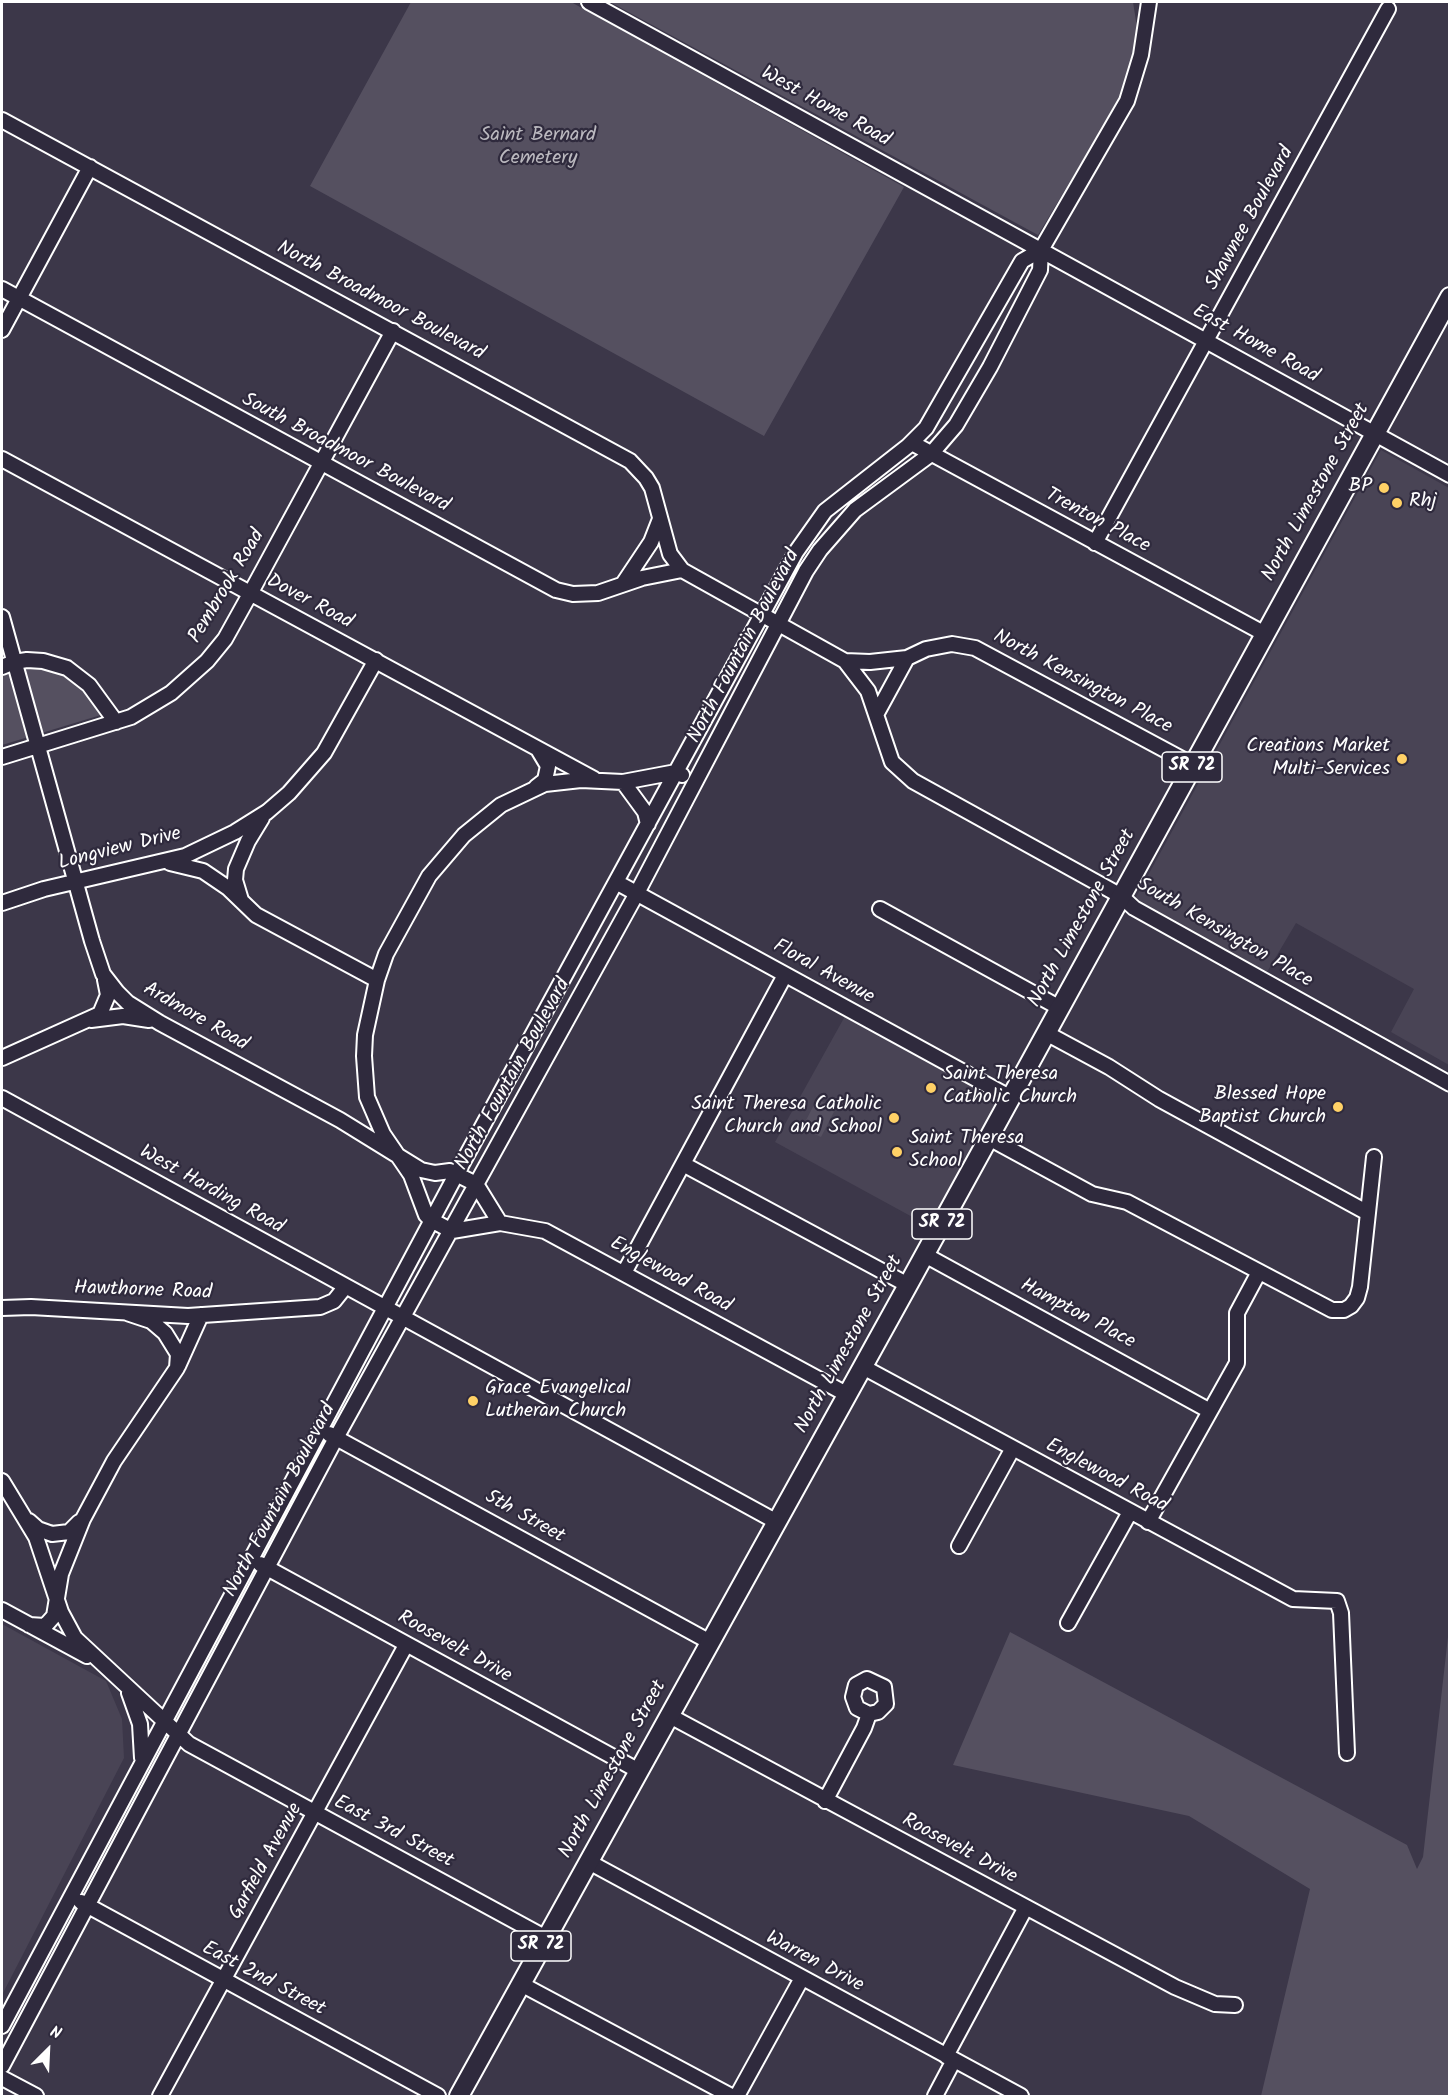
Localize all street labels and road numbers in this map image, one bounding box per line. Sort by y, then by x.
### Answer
street label: West Home Road [756,62,894,154]
street label: Shawnee Boulevard [1202,143,1300,295]
street label: North Broadmoor Boulevard [272,237,488,367]
street label: East Home Road [1188,300,1322,390]
street label: South Broadmoor Boulevard [237,389,453,519]
street label: North Limestone Street [1258,400,1376,586]
street label: Trenton Place [1040,484,1154,560]
street label: Pembrook Road [185,526,271,648]
street label: North Fountain Boulevard [684,546,806,748]
street label: Dover Road [262,570,356,636]
street label: North Kensington Place [988,626,1176,740]
road number: SR 72 [1162,752,1222,782]
street label: Longview Drive [56,823,184,877]
street label: North Limestone Street [1024,826,1142,1012]
street label: South Kensington Place [1132,874,1316,994]
street label: Floral Avenue [768,935,878,1011]
street label: North Fountain Boulevard [451,975,577,1175]
street label: Ardmore Road [138,978,252,1058]
street label: West Harding Road [135,1141,287,1241]
road number: SR 72 [912,1209,972,1239]
street label: Englewood Road [605,1233,735,1319]
street label: North Limestone Street [791,1252,909,1438]
street label: Hampton Place [1015,1275,1139,1355]
street label: Hawthorne Road [74,1278,212,1306]
street label: North Fountain Boulevard [220,1400,342,1602]
street label: Englewood Road [1041,1435,1171,1519]
street label: 5th Street [480,1486,568,1550]
street label: Roosevelt Drive [393,1607,515,1689]
street label: North Limestone Street [555,1677,673,1863]
street label: East 3rd Street [329,1791,457,1875]
street label: Garfield Avenue [225,1800,309,1924]
street label: Roosevelt Drive [897,1810,1021,1890]
street label: Warren Drive [761,1927,867,1999]
road number: SR 72 [511,1931,571,1961]
street label: East 2nd Street [197,1937,329,2023]

